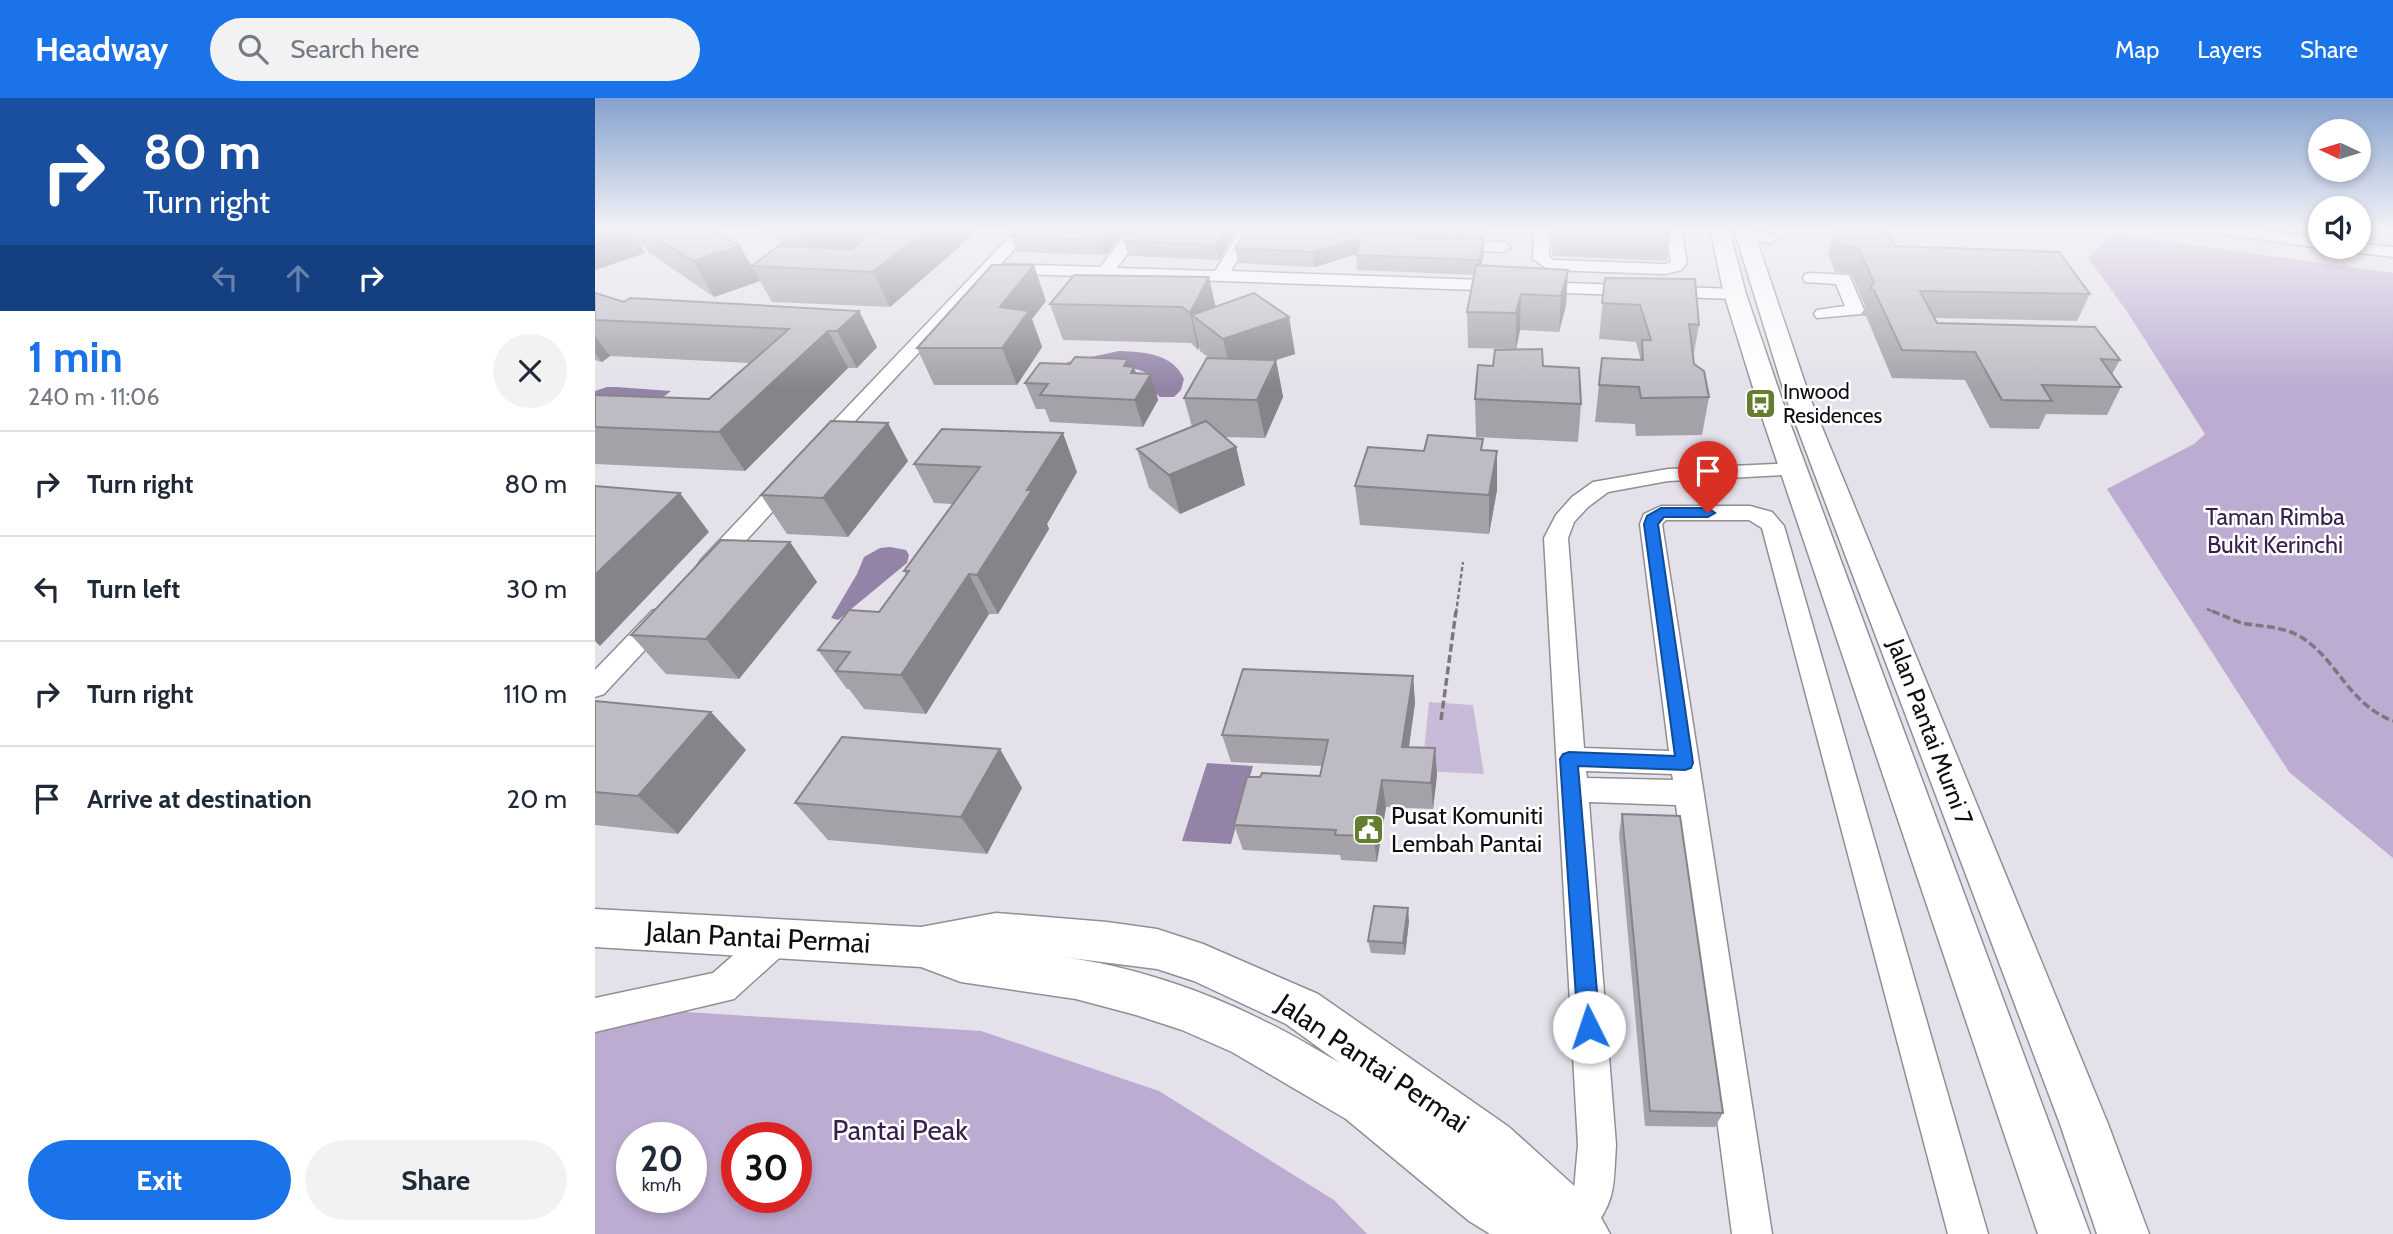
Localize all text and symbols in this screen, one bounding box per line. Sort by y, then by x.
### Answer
search box [210,18,700,81]
text: Headway [35,29,168,69]
icon: search [234,30,272,68]
text: Search here [290,33,419,65]
text: Map [2115,35,2159,64]
text: Layers [2197,35,2262,64]
text: Share [2300,35,2358,64]
north arrow [2308,119,2371,182]
map controls [2308,119,2371,259]
text: 80 m [143,122,261,181]
icon: right [28,126,119,217]
text: Turn right [143,182,270,221]
button: sound [2308,196,2371,259]
icon: left [206,259,244,297]
icon: ahead [279,259,317,297]
icon: right [352,259,390,297]
text: 1 min [28,331,123,383]
button: close [493,334,567,408]
place label: Inwood Residences [1783,379,1882,428]
text: 240 m · 11:06 [28,383,159,411]
bus stop icon: Inwood Residences [1743,387,1777,421]
pin [1678,441,1738,513]
icon: arrive [1689,452,1727,490]
icon: right [28,465,66,503]
text: Turn right [87,468,193,500]
text: 80 m [504,468,567,500]
park label: Taman Rimba Bukit Kerinchi [2205,502,2345,559]
icon: left [28,570,66,608]
text: Turn left [87,573,180,605]
text: 30 m [506,573,567,605]
street label: Jalan Pantai Murni 7 [1881,634,1979,829]
icon: right [28,675,66,713]
text: Turn right [87,678,193,710]
text: 110 m [503,678,567,710]
icon: arrive [28,780,66,818]
text: Arrive at destination [87,783,312,815]
text: 20 m [507,783,567,815]
place label: Pusat Komuniti Lembah Pantai [1391,801,1543,858]
public building icon: Pusat Komuniti Lembah Pantai [1351,813,1385,847]
street label: Jalan Pantai Permai [644,914,871,960]
street label: Jalan Pantai Permai [1270,986,1476,1140]
position arrow [1552,990,1626,1064]
park label: Pantai Peak [832,1113,968,1147]
speed limit sign: 30 [721,1122,812,1213]
text: 20 [640,1137,683,1180]
button: Exit [28,1140,291,1220]
button: Share [305,1140,567,1220]
text: km/h [642,1174,681,1196]

